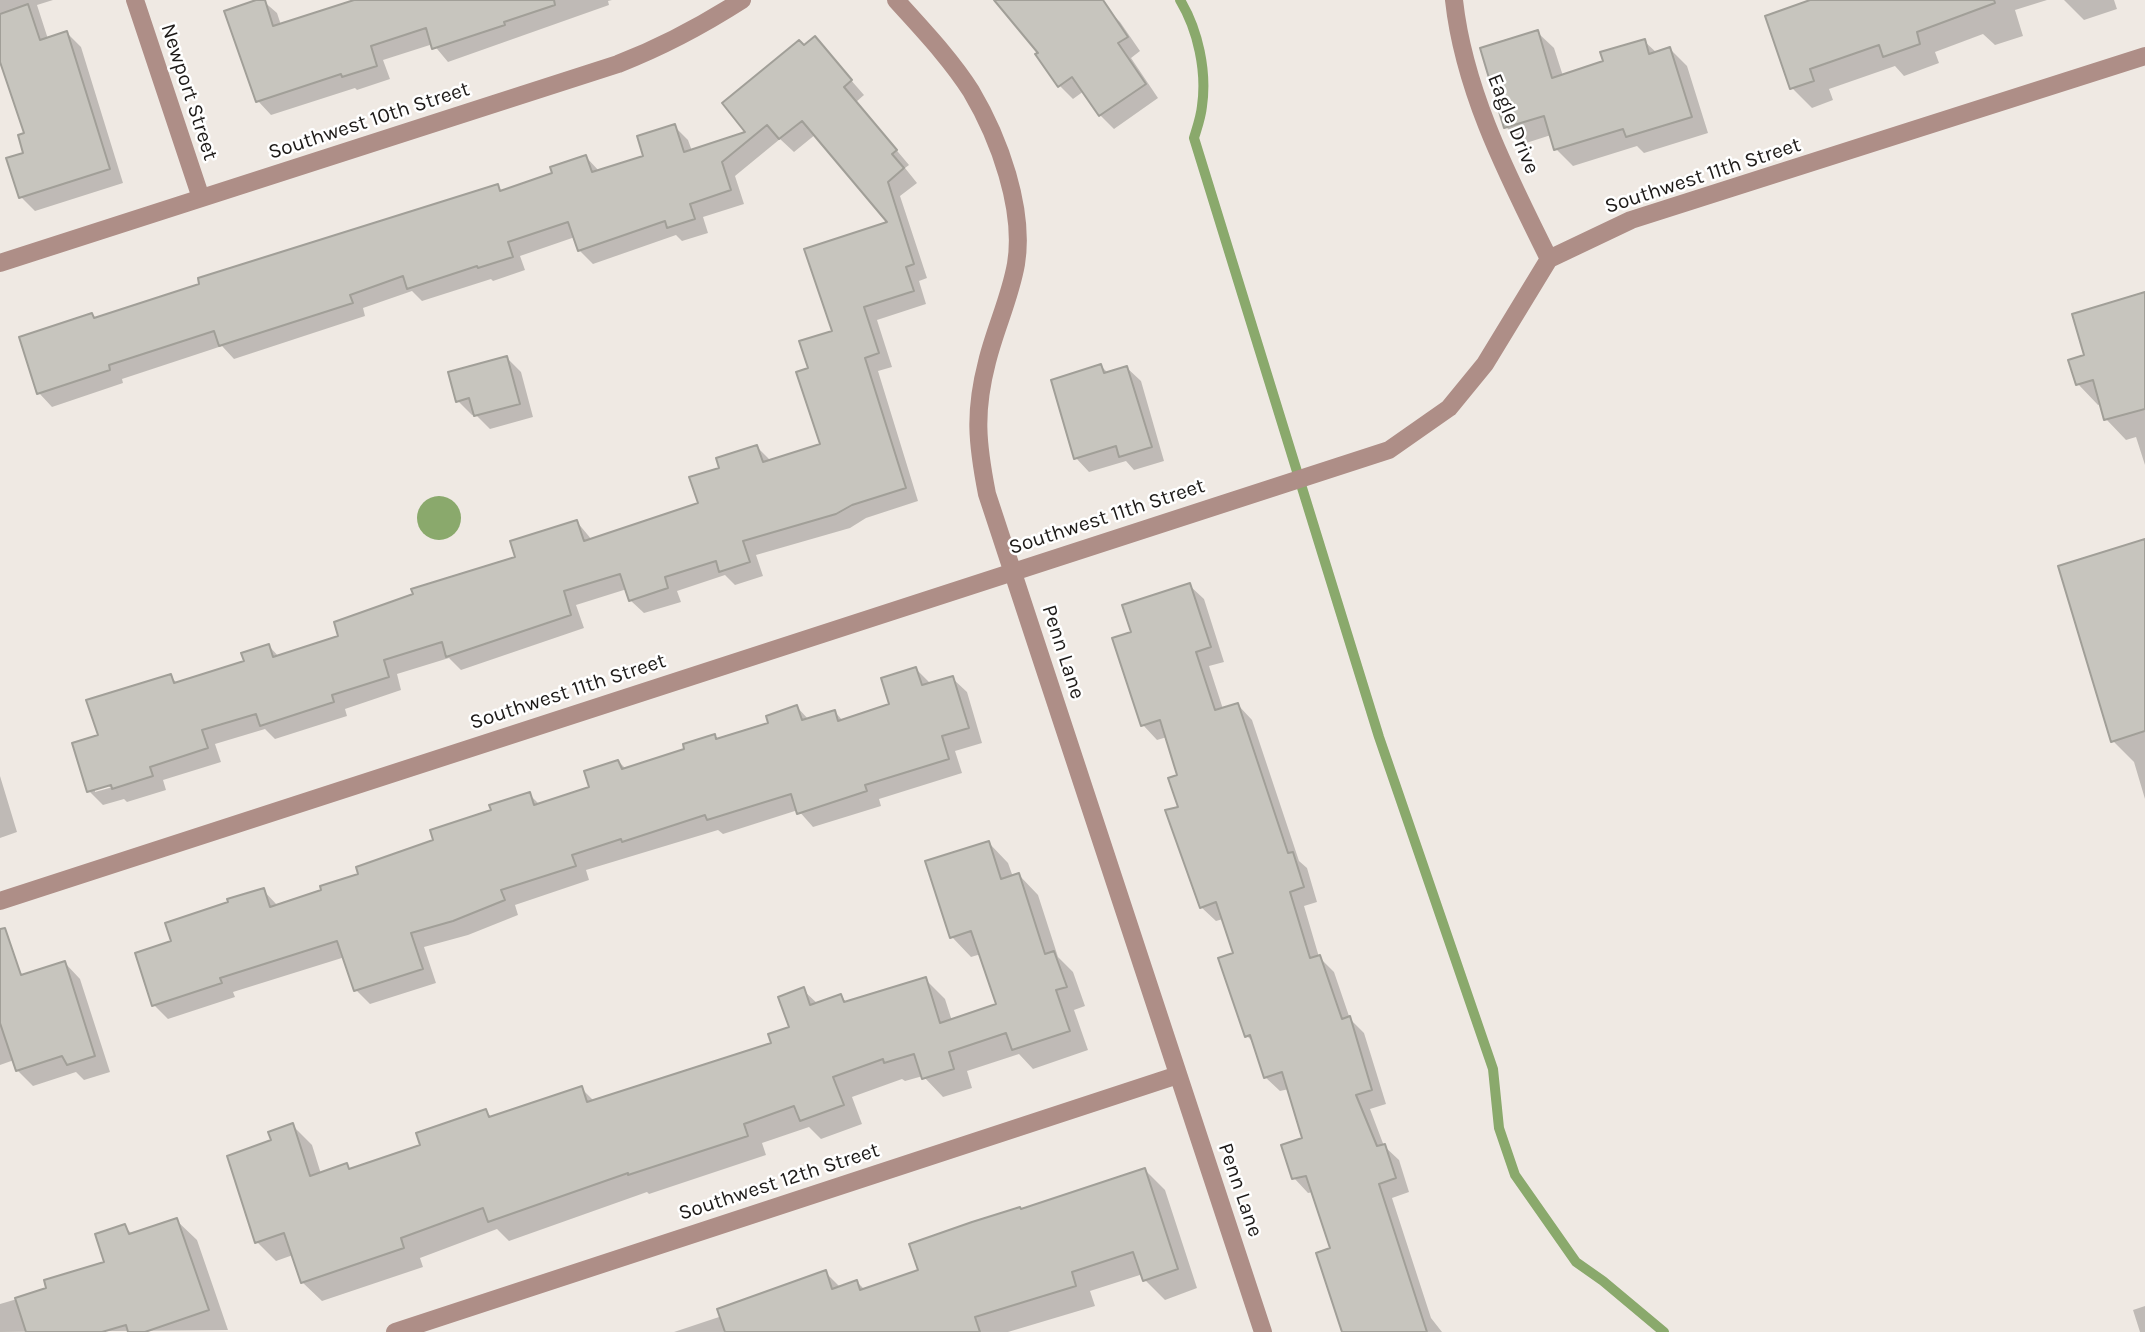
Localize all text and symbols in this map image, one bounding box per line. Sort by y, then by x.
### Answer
street label: Newport Street [155,20,223,164]
street label: Eagle Drive [1481,70,1545,178]
street label: Southwest 10th Street [265,77,473,165]
street label: Southwest 11th Street [1602,132,1804,220]
street label: Southwest 11th Street [1006,473,1208,561]
street label: Penn Lane [1036,602,1090,702]
street label: Southwest 11th Street [467,648,669,736]
street label: Southwest 12th Street [675,1138,883,1226]
street label: Penn Lane [1212,1140,1268,1240]

